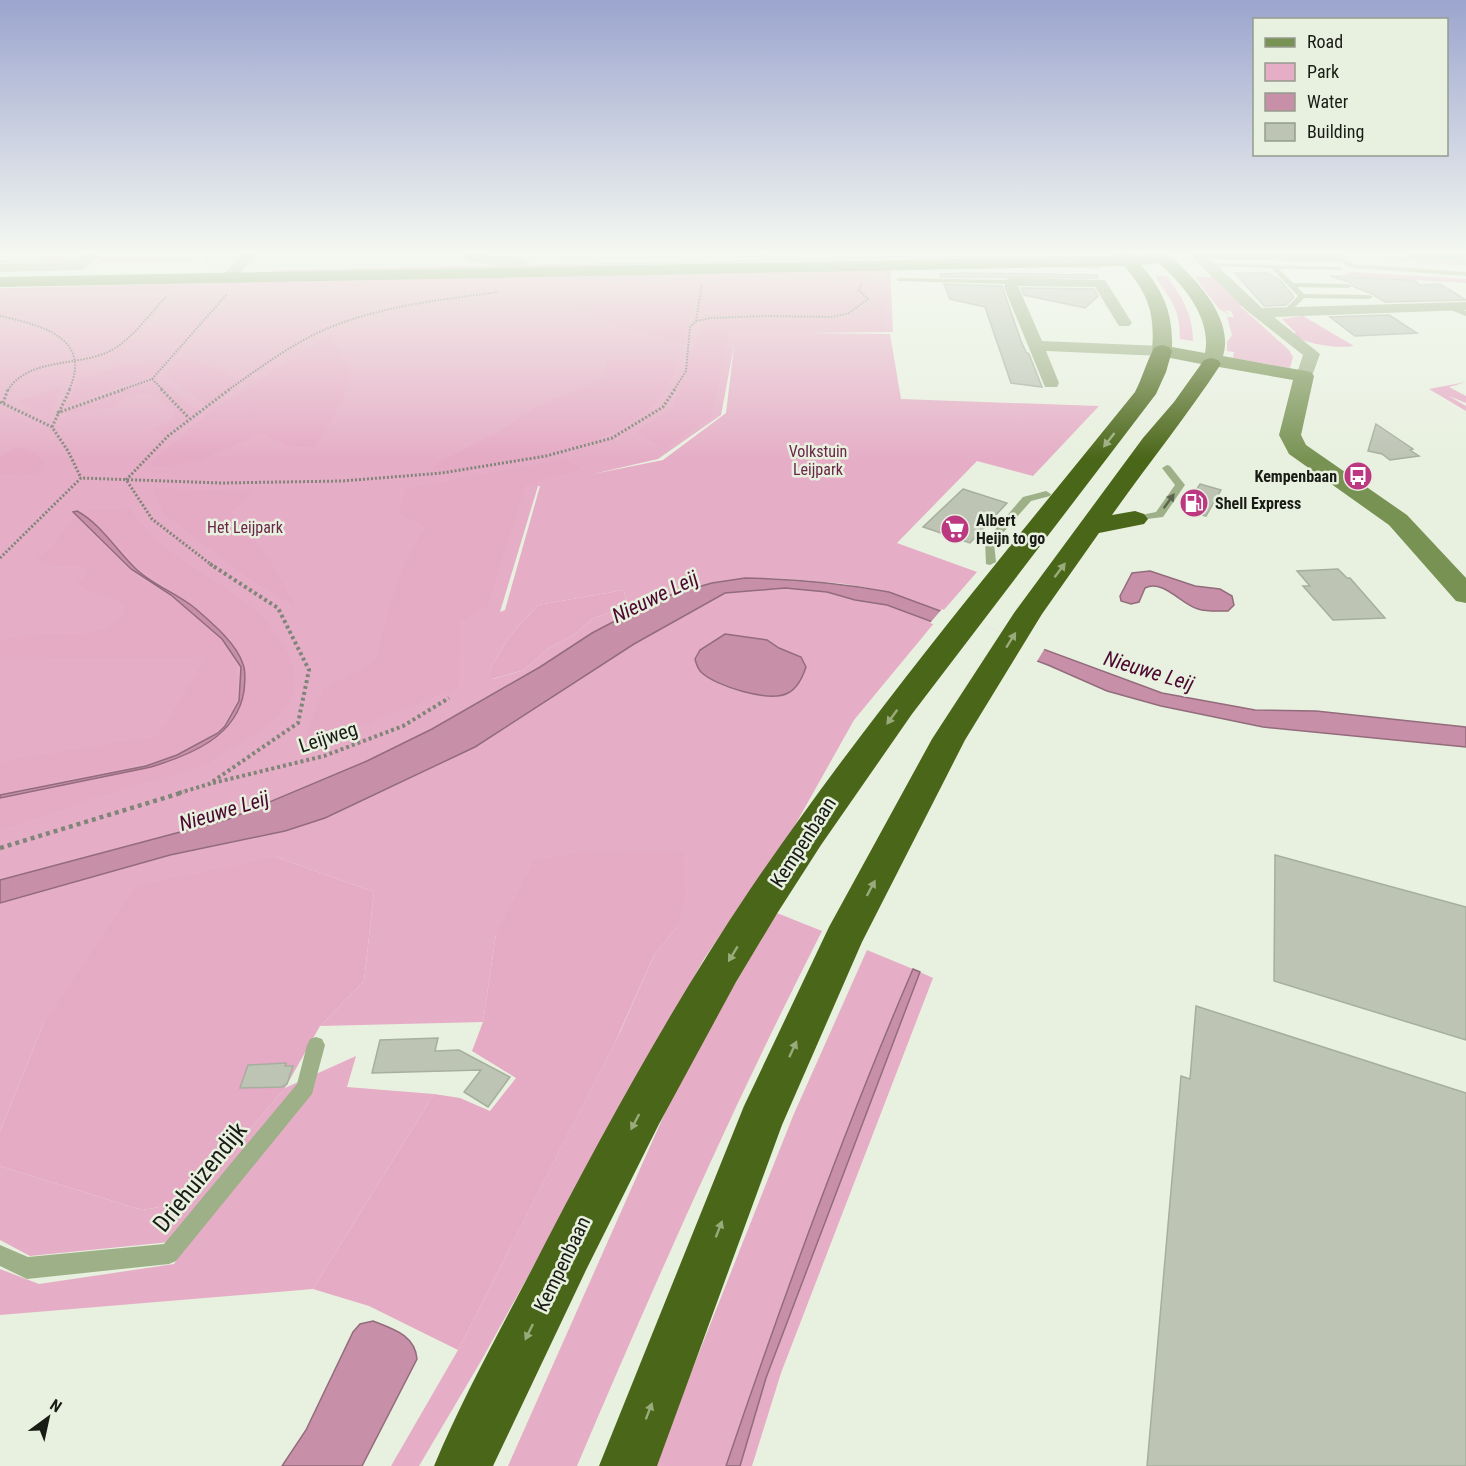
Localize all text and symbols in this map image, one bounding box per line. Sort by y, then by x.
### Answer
legend [1253,18,1448,156]
text: Road [1307,31,1343,52]
text: Park [1307,61,1339,82]
text: Water [1307,91,1349,112]
text: Building [1307,121,1364,142]
one-way arrow [1102,432,1115,448]
park label: Volkstuin Leijpark [789,442,847,479]
bus stop icon: Kempenbaan [1342,460,1374,492]
place label: Kempenbaan [1255,467,1337,486]
fuel station icon: Shell Express [1178,487,1210,519]
one-way arrow [1163,493,1175,509]
place label: Shell Express [1215,494,1301,513]
place label: Albert Heijn to go [976,511,1045,548]
supermarket icon: Albert Heijn to go [939,513,971,545]
park label: Het Leijpark [207,518,284,537]
one-way arrow [1054,562,1066,578]
water label: Nieuwe Leij [608,566,702,628]
one-way arrow [1005,632,1016,648]
water label: Nieuwe Leij [1101,646,1197,696]
one-way arrow [886,708,898,724]
street label: Leijweg [296,716,360,758]
water label: Nieuwe Leij [176,786,272,836]
street label: Kempenbaan [765,792,841,892]
one-way arrow [866,879,876,896]
one-way arrow [727,946,738,962]
one-way arrow [788,1040,798,1058]
one-way arrow [630,1114,639,1131]
street label: Driehuizendijk [147,1116,253,1238]
street label: Kempenbaan [529,1213,595,1315]
one-way arrow [714,1220,724,1238]
one-way arrow [524,1324,533,1341]
north arrow [18,1388,78,1448]
text: N [47,1395,65,1416]
one-way arrow [644,1402,654,1420]

